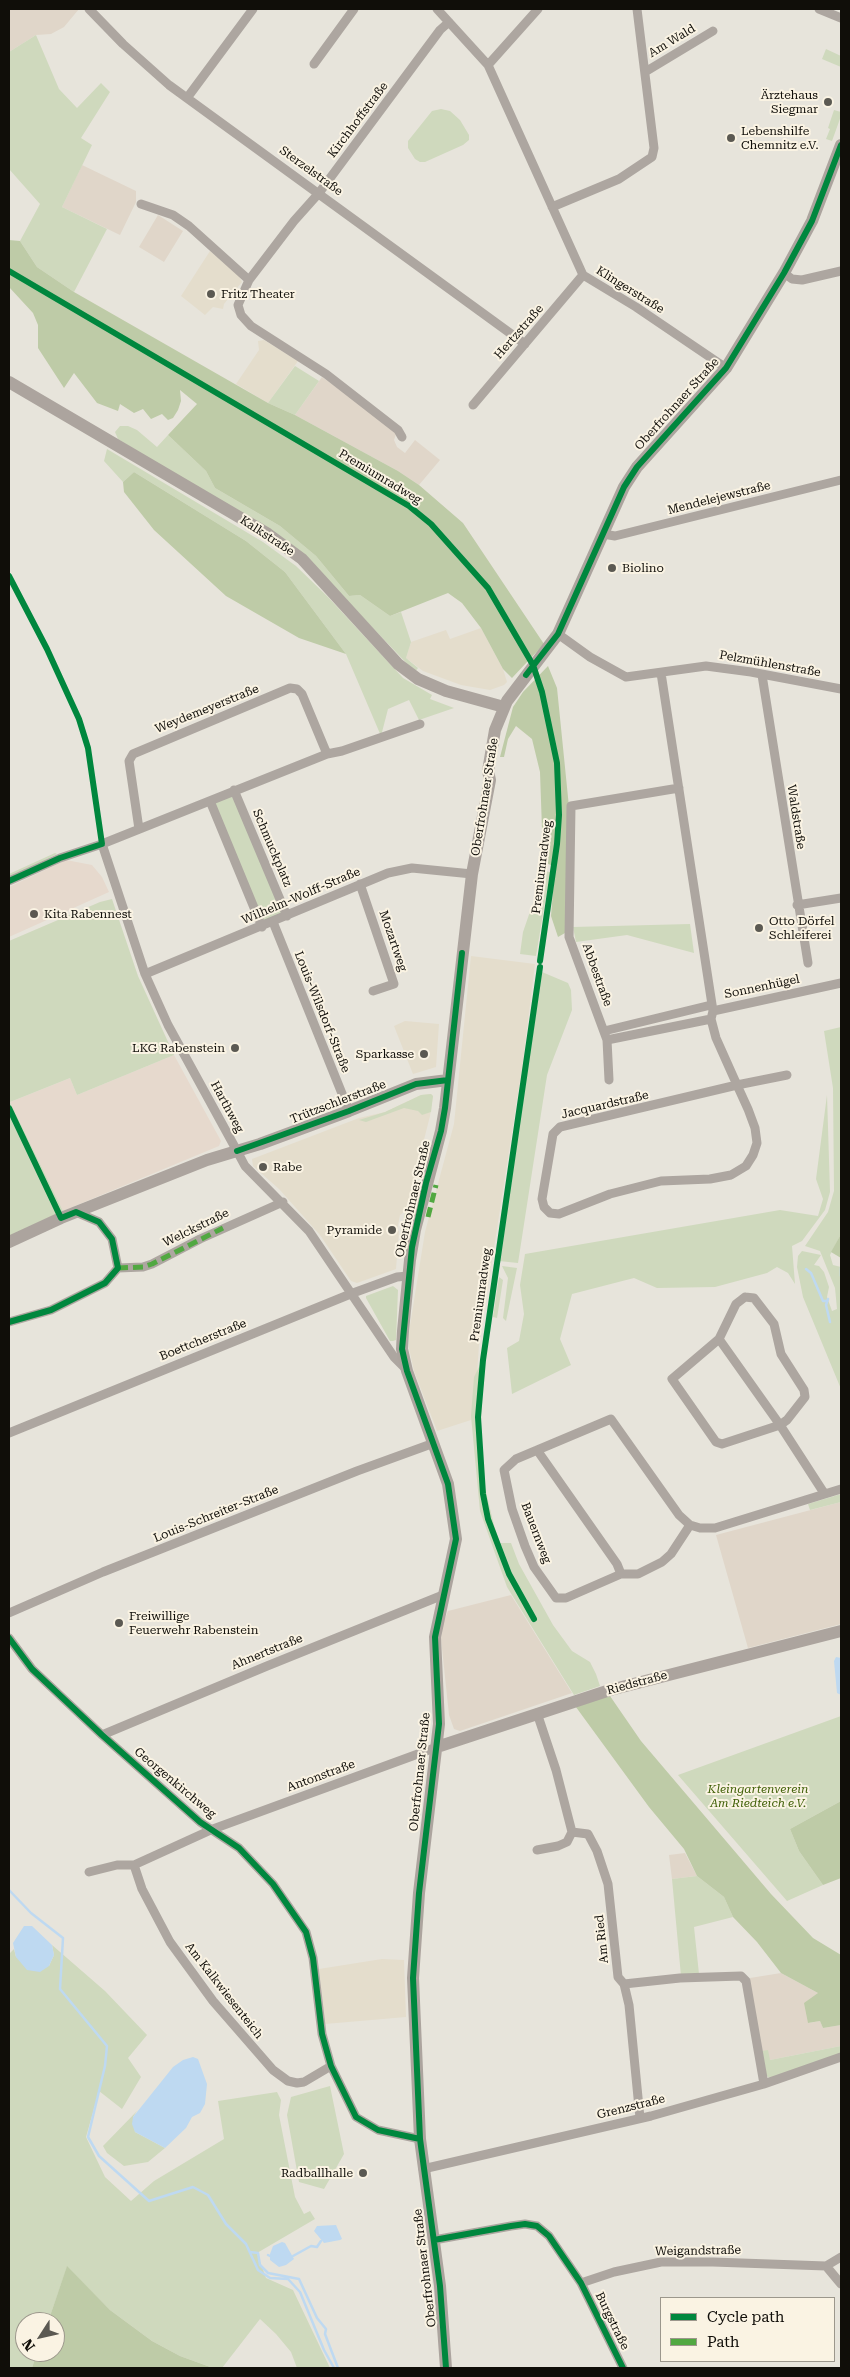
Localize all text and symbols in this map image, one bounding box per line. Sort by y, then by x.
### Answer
street label: Am Wald [646,21,698,61]
street label: Kirchhoffstraße [325,79,391,161]
place label: Ärztehaus Siegmar [761,88,818,116]
marker: Ärztehaus Siegmar [822,96,834,108]
place label: Lebenshilfe Chemnitz e.V. [741,124,818,152]
marker: Lebenshilfe Chemnitz e.V. [725,132,737,144]
street label: Sterzelstraße [277,143,345,199]
street label: Klingerstraße [593,263,667,317]
place label: Fritz Theater [221,287,295,301]
marker: Fritz Theater [205,288,217,300]
street label: Hertzstraße [491,302,547,362]
street label: Oberfrohnaer Straße [632,355,722,453]
street label: Premiumradweg [336,447,424,507]
street label: Mendelejewstraße [666,478,772,518]
street label: Kalkstraße [237,513,297,559]
place label: Biolino [622,561,664,575]
marker: Biolino [606,562,618,574]
street label: Pelzmühlenstraße [718,648,822,680]
street label: Weydemeyerstraße [153,682,261,736]
street label: Oberfrohnaer Straße [469,737,501,857]
street label: Waldstraße [784,784,808,850]
street label: Schmuckplatz [249,807,295,889]
street label: Premiumradweg [529,819,555,915]
street label: Wilhelm-Wolff-Straße [240,864,362,928]
place label: Kita Rabennest [44,907,132,921]
marker: Kita Rabennest [28,908,40,920]
street label: Mozartweg [376,909,410,973]
place label: Otto Dörfel Schleiferei [769,914,834,942]
marker: Otto Dörfel Schleiferei [753,922,765,934]
street label: Abbestraße [579,941,615,1009]
street label: Louis-Wilsdorf-Straße [291,949,353,1075]
street label: Sonnenhügel [723,972,801,1002]
place label: LKG Rabenstein [132,1041,225,1055]
marker: LKG Rabenstein [229,1042,241,1054]
place label: Sparkasse [356,1047,414,1061]
marker: Sparkasse [418,1048,430,1060]
street label: Trützschlerstraße [288,1077,388,1127]
street label: Harthweg [207,1079,247,1135]
street label: Jacquardstraße [560,1088,650,1122]
street label: Oberfrohnaer Straße [393,1139,433,1259]
place label: Rabe [273,1160,302,1174]
marker: Rabe [257,1161,269,1173]
street label: Welckstraße [161,1206,231,1250]
place label: Pyramide [327,1223,382,1237]
marker: Pyramide [386,1224,398,1236]
street label: Premiumradweg [467,1247,495,1343]
street label: Boettcherstraße [157,1316,249,1364]
street label: Louis-Schreiter-Straße [152,1482,280,1546]
street label: Bauernweg [518,1501,554,1565]
place label: Freiwillige Feuerwehr Rabenstein [129,1609,258,1637]
marker: Freiwillige Feuerwehr Rabenstein [113,1617,125,1629]
street label: Ahnertstraße [229,1631,305,1673]
street label: Riedstraße [605,1668,669,1698]
street label: Oberfrohnaer Straße [407,1712,433,1832]
street label: Georgenkirchweg [131,1745,219,1821]
street label: Antonstraße [285,1757,357,1795]
park label: Kleingartenverein Am Riedteich e.V. [708,1782,808,1810]
street label: Am Ried [592,1914,612,1964]
street label: Am Kalkwiesenteich [182,1940,266,2042]
street label: Grenzstraße [595,2092,667,2122]
place label: Radballhalle [281,2166,353,2180]
marker: Radballhalle [357,2167,369,2179]
street label: Oberfrohnaer Straße [411,2208,439,2328]
street label: Weigandstraße [655,2243,741,2259]
street label: Burgstraße [592,2290,632,2352]
legend [660,2297,835,2362]
text: Cycle path [707,2308,784,2326]
north arrow [15,2312,65,2362]
text: Path [707,2333,740,2351]
text: N [19,2336,38,2354]

